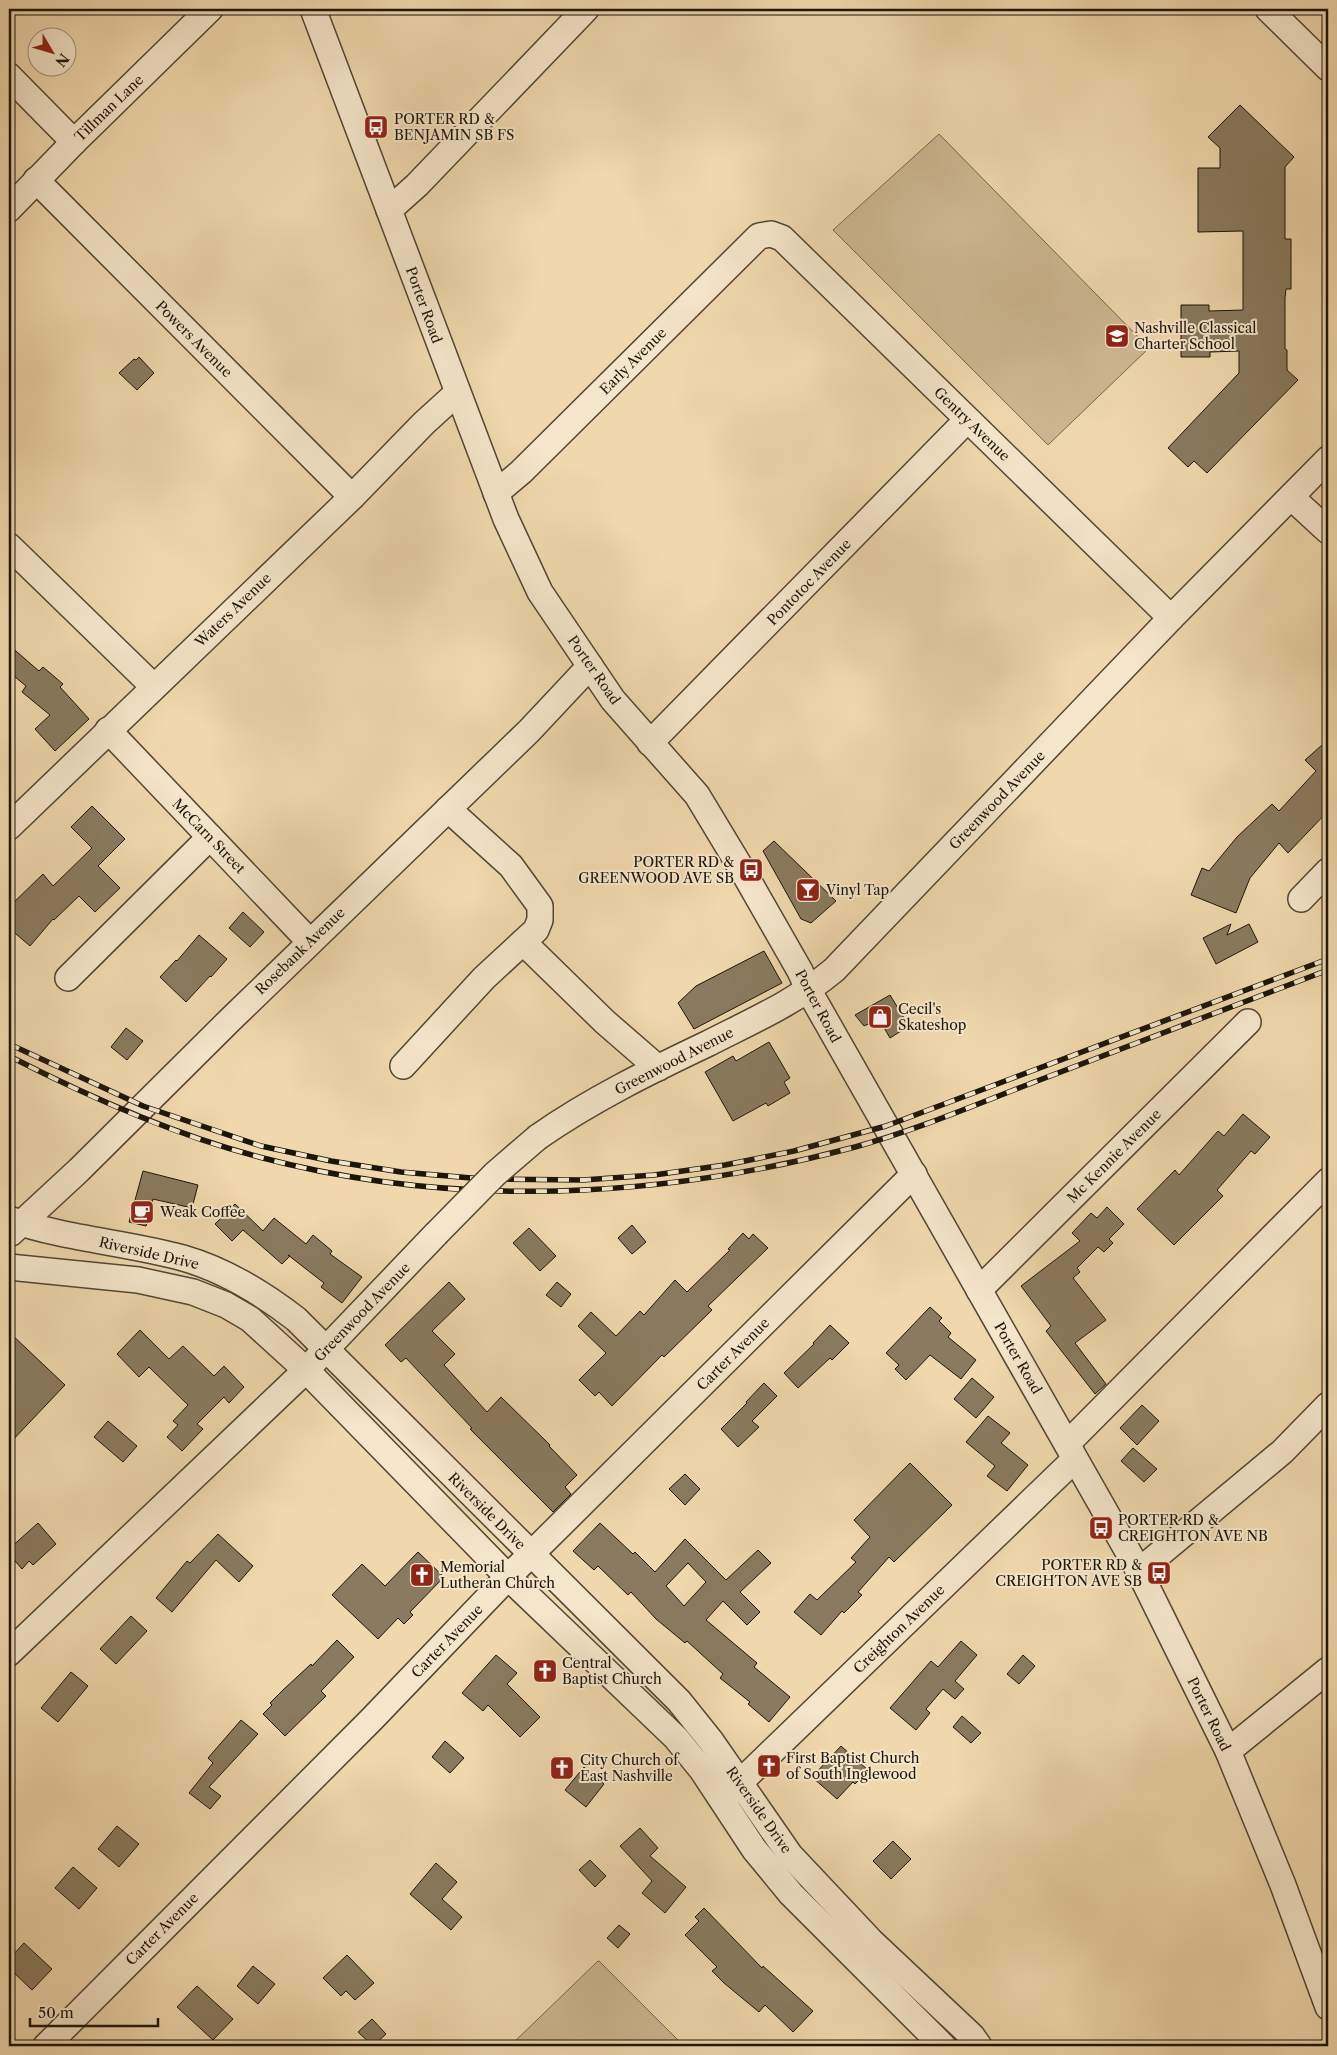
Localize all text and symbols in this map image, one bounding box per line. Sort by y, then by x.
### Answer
north arrow [28,28,78,78]
text: N [51,50,73,70]
street label: Tillman Lane [71,71,147,145]
place label: PORTER RD & BENJAMIN SB FS [394,110,514,144]
bus stop icon: PORTER RD & BENJAMIN SB FS [363,114,389,140]
street label: Porter Road [402,264,446,346]
street label: Powers Avenue [152,297,236,381]
place label: Nashville Classical Charter School [1134,319,1257,353]
school or university icon: Nashville Classical Charter School [1104,323,1130,349]
street label: Early Avenue [596,324,670,398]
street label: Gentry Avenue [930,383,1014,465]
street label: Pontotoc Avenue [763,535,855,629]
street label: Waters Avenue [190,569,275,652]
street label: Porter Road [564,632,625,708]
street label: Greenwood Avenue [945,747,1049,853]
street label: McCarn Street [169,795,249,877]
place label: PORTER RD & GREENWOOD AVE SB [578,853,735,887]
bus stop icon: PORTER RD & GREENWOOD AVE SB [738,857,764,883]
bar icon: Vinyl Tap [795,877,821,903]
place label: Vinyl Tap [825,881,889,899]
street label: Rosebank Avenue [251,903,349,998]
street label: Porter Road [791,966,845,1046]
place label: Cecil's Skateshop [898,1000,966,1034]
shop icon: Cecil's Skateshop [867,1004,893,1030]
street label: Greenwood Avenue [612,1023,737,1099]
street label: Mc Kennie Avenue [1063,1105,1165,1207]
cafe icon: Weak Coffee [129,1199,155,1225]
place label: Weak Coffee [159,1203,246,1221]
street label: Riverside Drive [97,1233,201,1273]
street label: Greenwood Avenue [310,1259,414,1365]
street label: Carter Avenue [693,1314,773,1394]
street label: Porter Road [990,1319,1046,1398]
street label: Riverside Drive [445,1469,530,1554]
place label: PORTER RD & CREIGHTON AVE NB [1118,1511,1268,1545]
bus stop icon: PORTER RD & CREIGHTON AVE NB [1088,1515,1114,1541]
place label: PORTER RD & CREIGHTON AVE SB [995,1556,1143,1590]
place label: Memorial Lutheran Church [440,1558,555,1592]
bus stop icon: PORTER RD & CREIGHTON AVE SB [1146,1560,1172,1586]
church icon: Memorial Lutheran Church [409,1562,435,1588]
street label: Creighton Avenue [850,1581,949,1677]
street label: Carter Avenue [407,1600,487,1682]
place label: Central Baptist Church [562,1654,662,1688]
church icon: Central Baptist Church [532,1658,558,1684]
street label: Porter Road [1183,1674,1235,1754]
place label: First Baptist Church of South Inglewood [786,1749,920,1783]
place label: City Church of East Nashville [580,1751,680,1785]
church icon: First Baptist Church of South Inglewood [756,1753,782,1779]
church icon: City Church of East Nashville [549,1755,575,1781]
street label: Riverside Drive [722,1763,796,1857]
street label: Carter Avenue [122,1889,202,1969]
scale bar [30,1995,158,2027]
text: 50 m [38,2003,74,2022]

